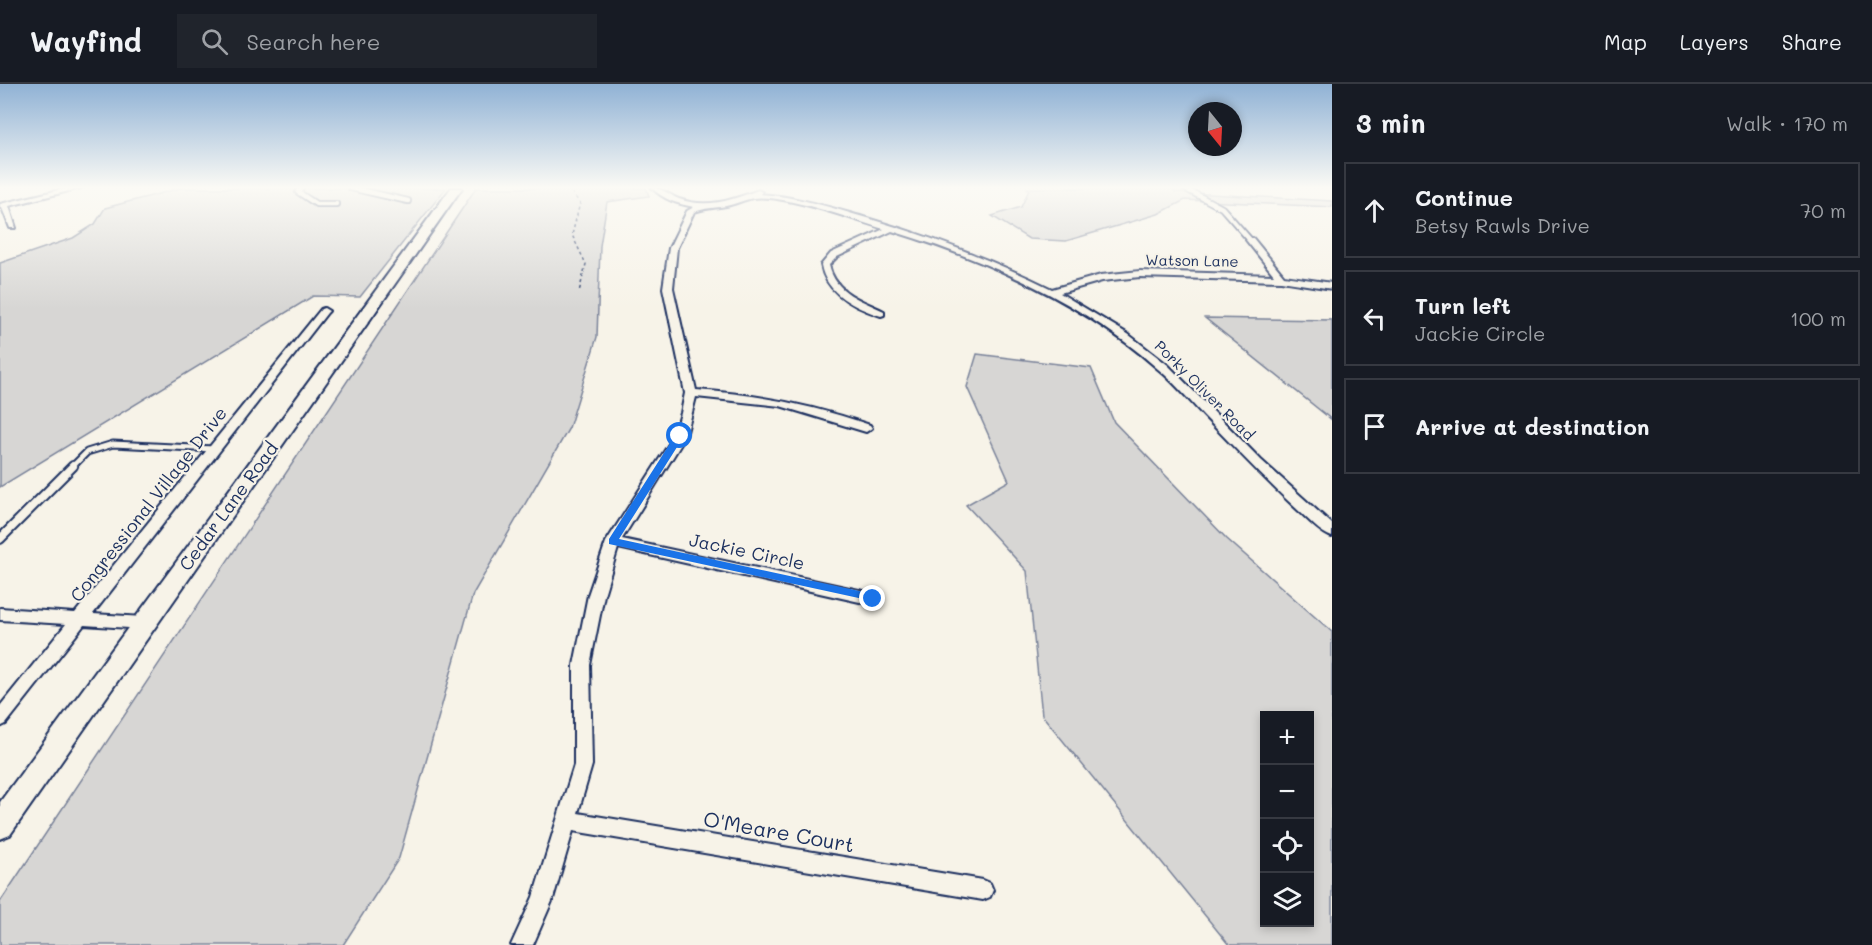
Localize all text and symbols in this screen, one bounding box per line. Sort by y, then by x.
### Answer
search box [177,14,597,68]
text: Wayfind [30,23,141,59]
icon: search [198,25,231,58]
text: Search here [246,27,380,56]
text: Map [1604,28,1647,55]
text: Layers [1680,28,1749,55]
text: Share [1782,28,1842,55]
north arrow [1188,102,1242,156]
text: 3 min [1356,106,1425,140]
text: Walk · 170 m [1726,110,1848,136]
text: Continue [1415,183,1513,212]
icon: ahead [1358,194,1391,227]
text: 70 m [1800,197,1846,223]
text: Betsy Rawls Drive [1415,212,1590,238]
street label: Watson Lane [1145,249,1239,271]
text: Turn left [1415,291,1511,320]
icon: left [1358,302,1391,335]
text: 100 m [1790,305,1846,331]
text: Jackie Circle [1415,320,1545,346]
street label: Porky Oliver Road [1151,336,1259,444]
street label: Congressional Village Drive [64,401,232,607]
icon: arrive [1358,410,1391,443]
text: Arrive at destination [1415,412,1650,441]
route start [666,422,692,448]
street label: Cedar Lane Road [173,437,283,575]
street label: Jackie Circle [687,527,807,575]
route end [859,585,885,611]
map controls [1260,711,1314,927]
button: + [1260,711,1314,765]
button: − [1260,765,1314,819]
street label: O'Meare Court [701,804,857,858]
button: locate [1260,819,1314,873]
button: layers [1260,873,1314,927]

